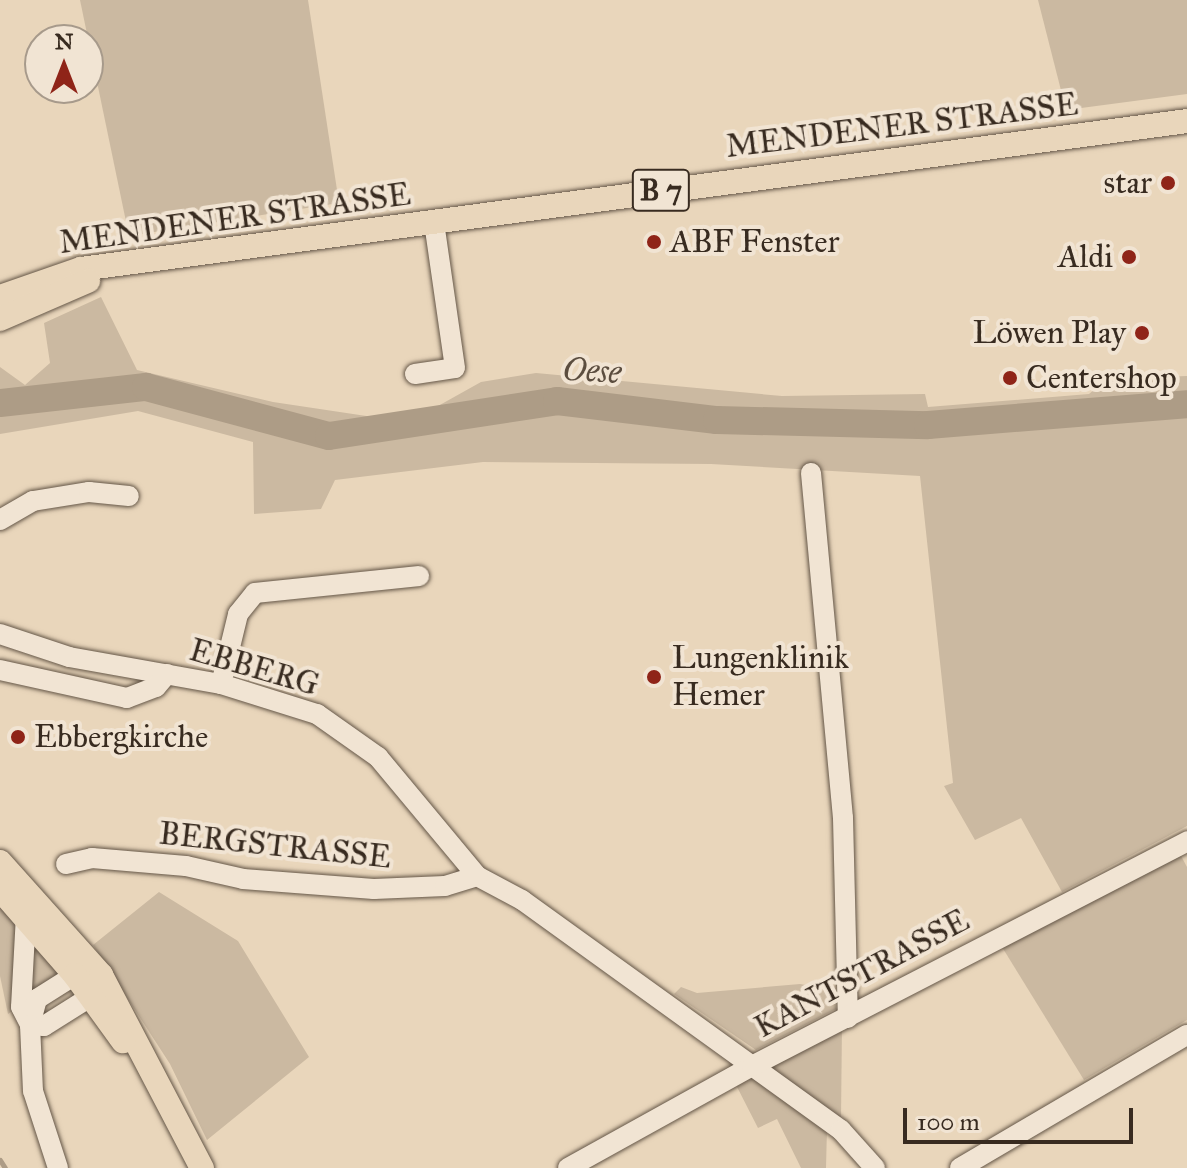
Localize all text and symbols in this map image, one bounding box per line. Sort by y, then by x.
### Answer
north arrow [24,24,104,104]
text: N [55,28,73,55]
street label: MENDENER STRASSE [724,85,1080,167]
road number: B 7 [631,164,691,216]
place label: star [1103,164,1152,202]
marker: star [1159,174,1177,192]
street label: MENDENER STRASSE [57,175,413,263]
place label: ABF Fenster [670,223,839,261]
marker: ABF Fenster [645,233,663,251]
place label: Aldi [1058,238,1113,276]
marker: Aldi [1120,248,1138,266]
place label: Löwen Play [973,314,1126,352]
marker: Löwen Play [1133,324,1151,342]
water label: Oese [561,348,623,392]
place label: Centershop [1026,359,1177,397]
marker: Centershop [1001,369,1019,387]
street label: EBBERG [185,631,323,705]
place label: Lungenklinik Hemer [672,640,849,715]
marker: Lungenklinik Hemer [643,666,665,688]
place label: Ebbergkirche [34,718,208,756]
marker: Ebbergkirche [9,728,27,746]
street label: BERGSTRASSE [157,815,393,877]
street label: KANTSTRASSE [748,901,976,1047]
scale bar [907,1092,1137,1142]
text: 100 m [917,1107,980,1137]

